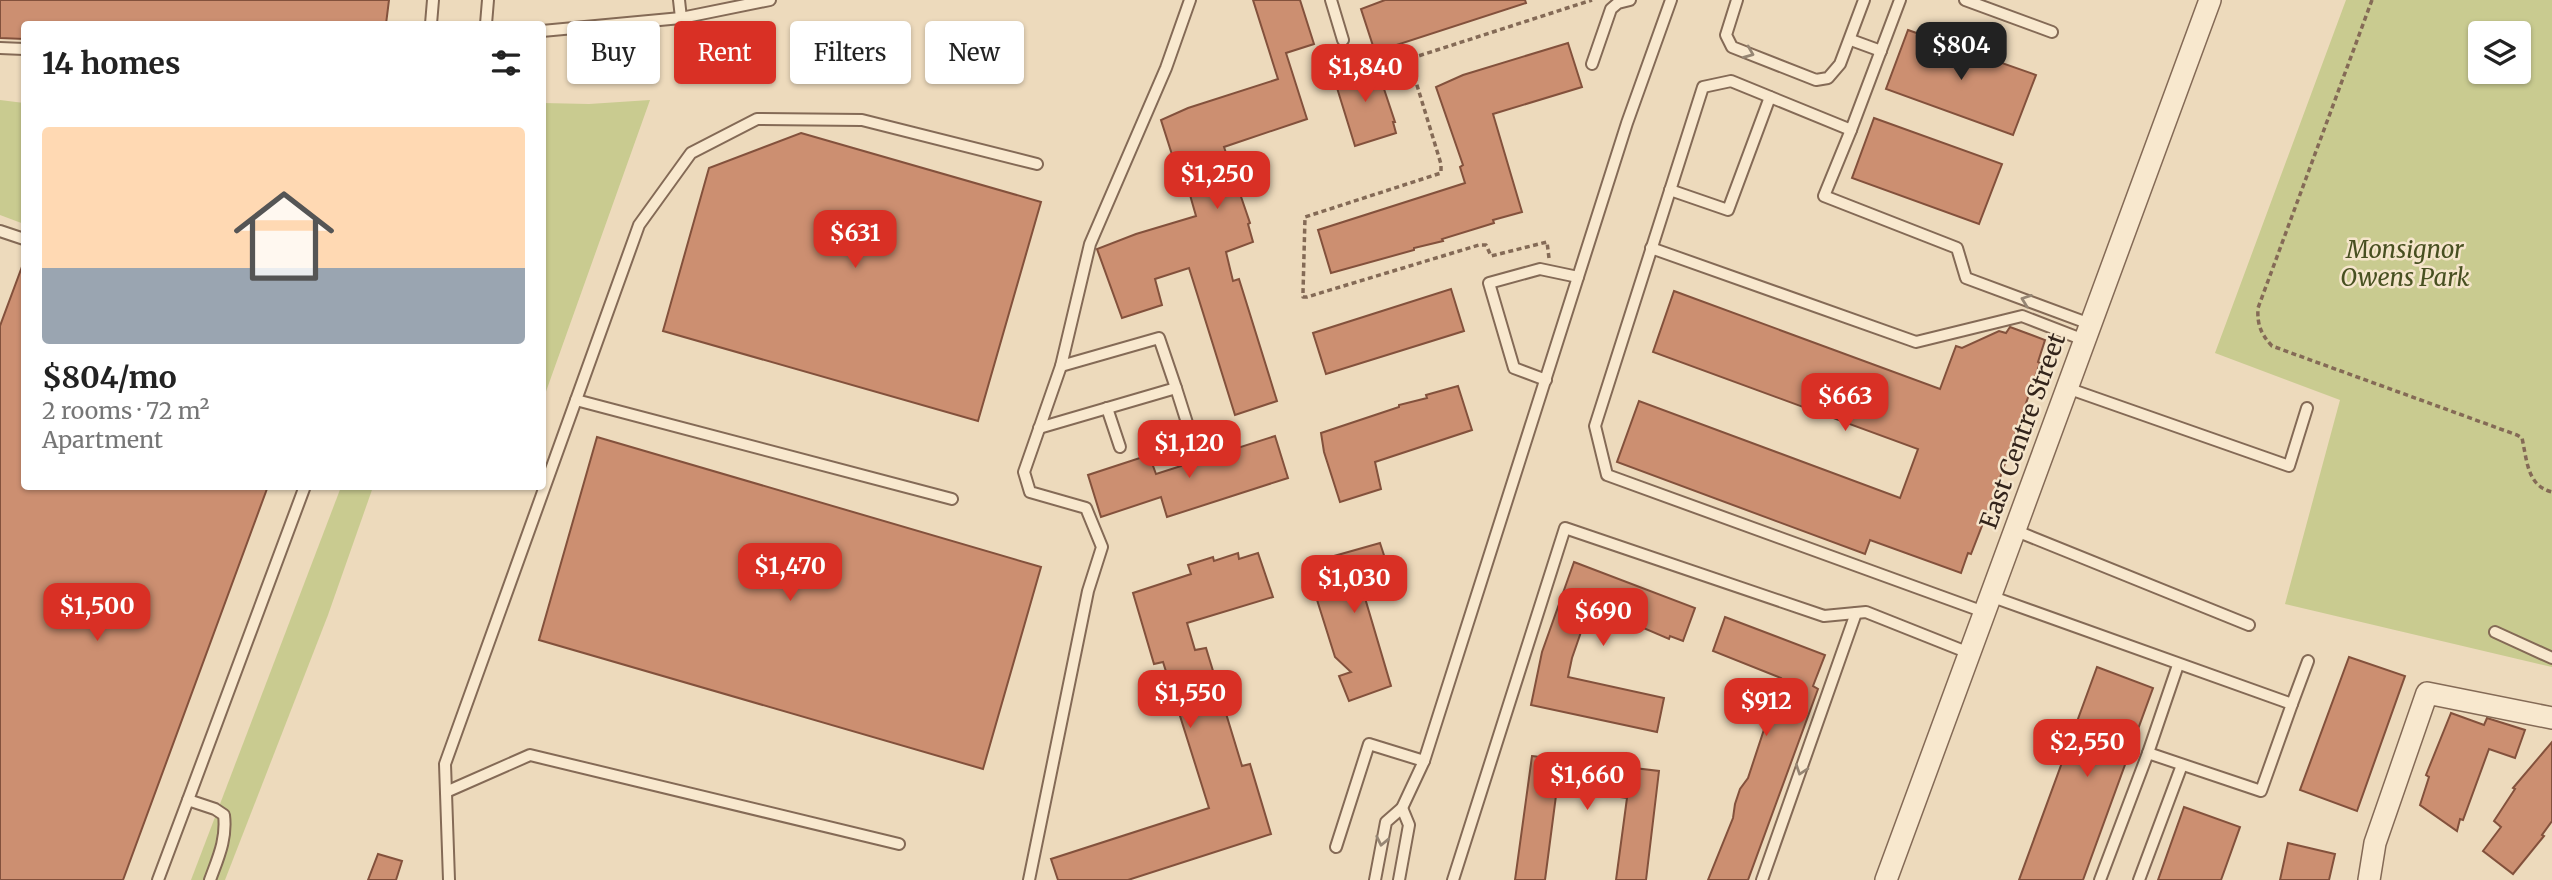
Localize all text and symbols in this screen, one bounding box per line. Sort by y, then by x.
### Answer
chip: Buy [567,21,660,84]
chip: Rent [674,21,776,84]
chip: Filters [790,21,911,84]
chip: New [925,21,1024,84]
map controls [2468,21,2531,84]
button: layers [2468,21,2531,84]
pin: $804 [1920,22,2002,82]
text: $804 [1932,30,1990,59]
text: 14 homes [42,44,180,82]
icon: filters [487,44,525,82]
pin: $1,840 [1308,44,1422,104]
one-way arrow [1742,45,1754,59]
text: $1,840 [1327,52,1403,81]
pin: $1,250 [1160,152,1274,211]
text: $1,250 [1180,159,1254,188]
icon: home [221,173,347,299]
pin: $631 [814,210,896,270]
text: $631 [830,218,880,247]
park label: Monsignor Owens Park [2340,234,2470,293]
one-way arrow [2021,295,2033,309]
street label: East Centre Street [1973,328,2073,533]
text: $804/mo [42,358,177,396]
pin: $663 [1804,374,1886,433]
text: $663 [1817,381,1873,410]
text: 2 rooms · 72 m² [42,396,209,425]
pin: $1,120 [1132,420,1246,480]
text: Apartment [42,425,163,454]
text: $1,120 [1154,428,1224,457]
pin: $1,470 [733,544,847,603]
text: $1,470 [754,551,826,580]
pin: $1,030 [1297,556,1411,615]
text: $1,030 [1317,563,1391,592]
pin: $1,500 [40,584,154,643]
pin: $690 [1562,588,1644,648]
text: $1,500 [59,591,135,620]
text: $690 [1574,596,1632,625]
pin: $1,550 [1133,670,1247,730]
text: $1,550 [1154,678,1226,707]
pin: $912 [1725,678,1807,738]
text: $912 [1740,686,1792,715]
pin: $2,550 [2030,720,2144,779]
text: $2,550 [2049,727,2125,756]
pin: $1,660 [1530,752,1644,812]
text: $1,660 [1550,760,1624,789]
one-way arrow [1795,763,1809,776]
one-way arrow [1376,835,1391,847]

